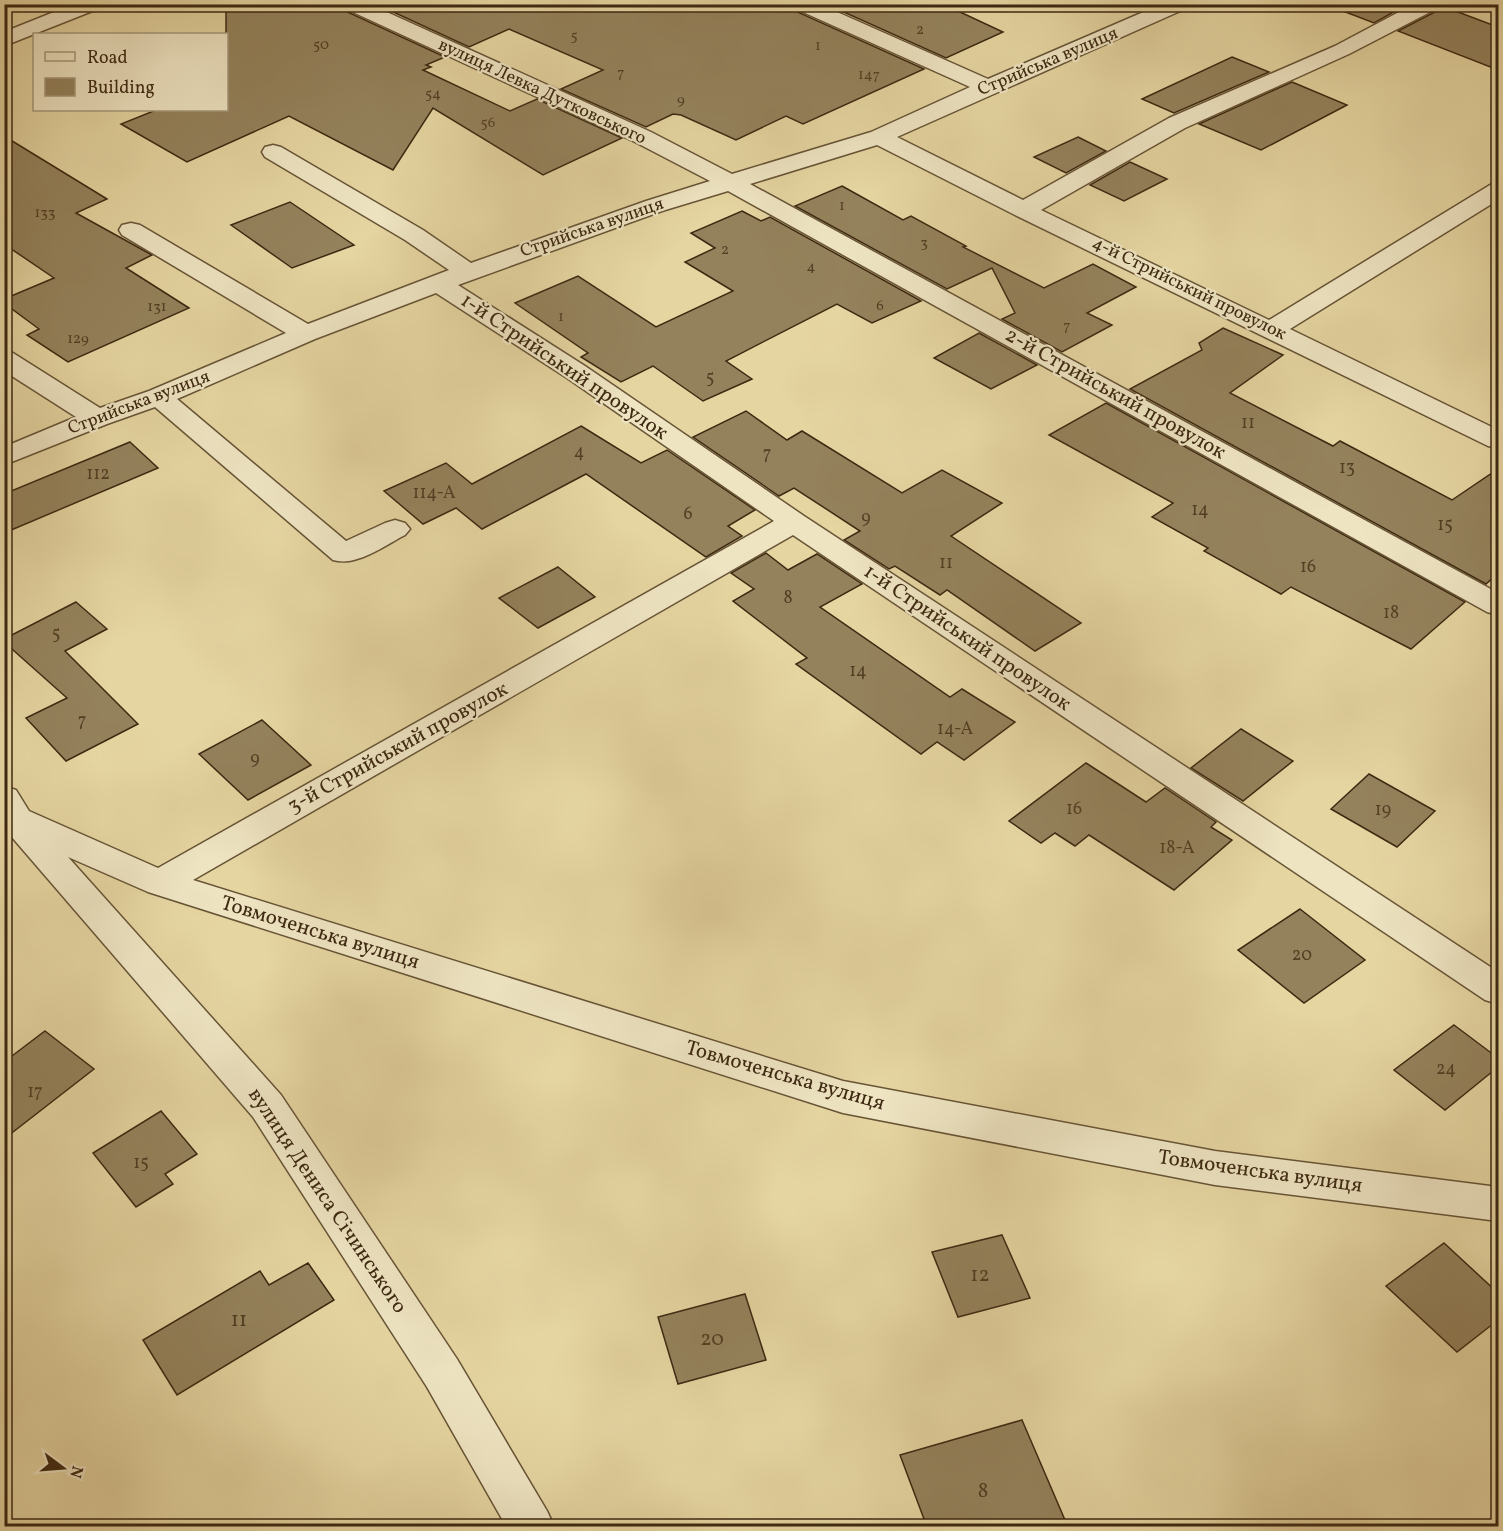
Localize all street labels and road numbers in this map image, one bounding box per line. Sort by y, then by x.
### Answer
street label: Стрийська вулиця [974,21,1122,103]
street label: вулиця Левка Дутковського [434,33,650,151]
street label: Стрийська вулиця [517,192,667,264]
street label: 4-й Стрийський провулок [1088,231,1291,347]
street label: 1-й Стрийський провулок [454,287,674,447]
street label: 2-й Стрийський провулок [999,321,1231,467]
street label: Стрийська вулиця [64,364,214,442]
street label: 1-й Стрийський провулок [857,558,1077,718]
street label: 3-й Стрийський провулок [283,675,513,821]
street label: Товмоченська вулиця [217,889,423,977]
street label: Товмоченська вулиця [682,1034,888,1118]
street label: вулиця Дениса Січинського [240,1082,414,1320]
street label: Товмоченська вулиця [1156,1143,1364,1201]

